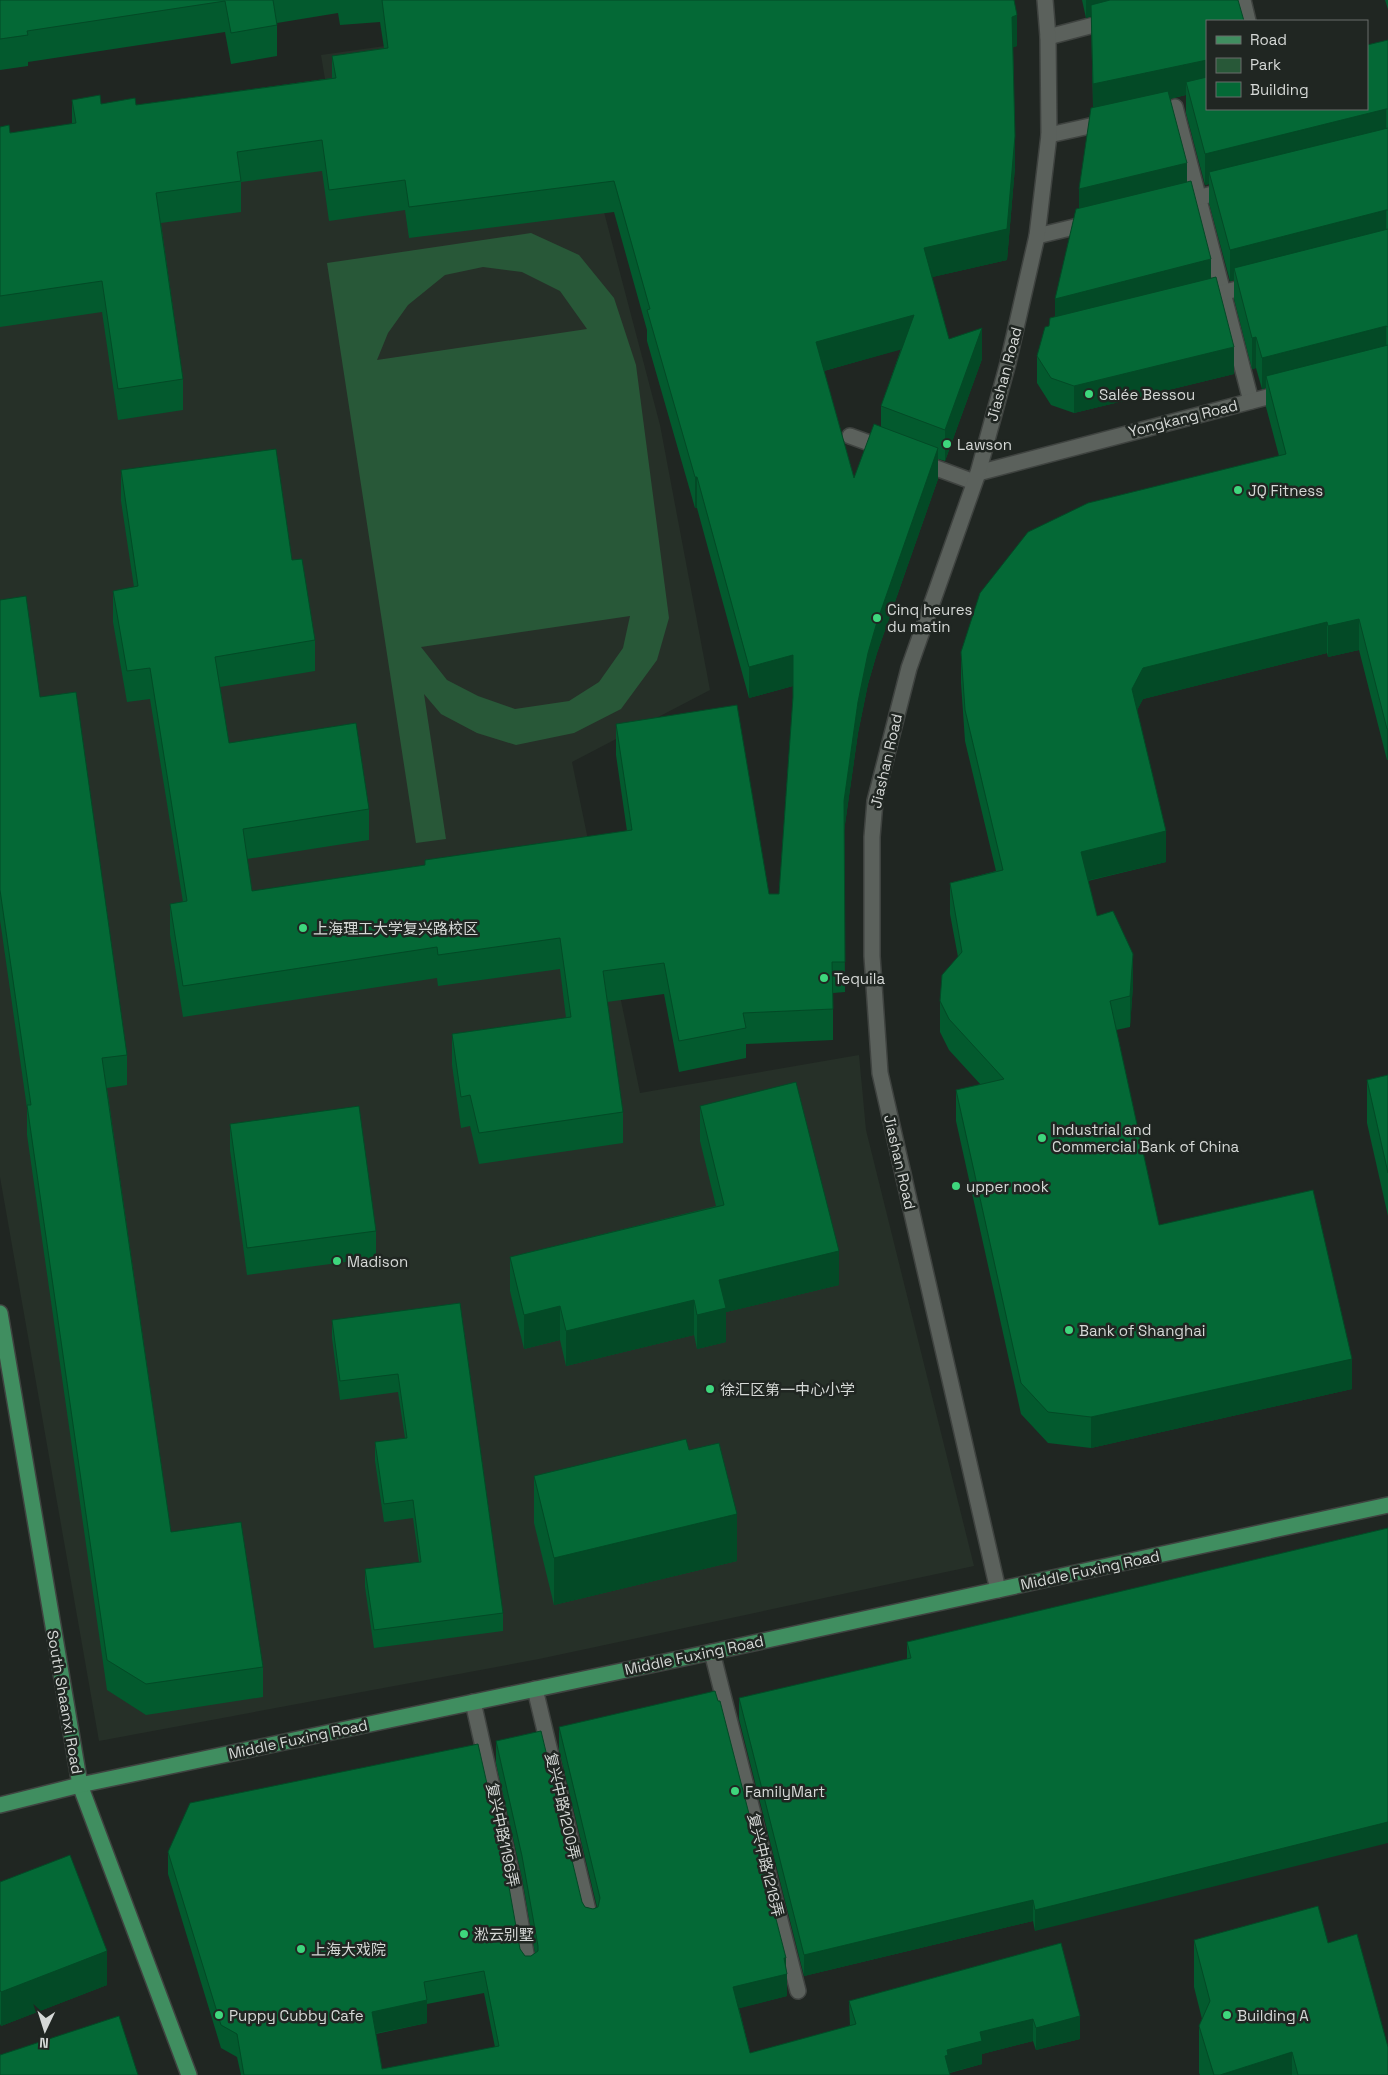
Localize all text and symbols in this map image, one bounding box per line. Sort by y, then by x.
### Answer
legend [1206,20,1368,110]
text: Road [1250,30,1287,49]
text: Park [1250,55,1281,74]
text: Building [1250,80,1309,99]
street label: Jiashan Road [982,325,1026,423]
place label: Salée Bessou [1099,385,1195,404]
marker: Salée Bessou [1083,388,1095,400]
street label: Yongkang Road [1126,395,1240,441]
place label: Lawson [957,435,1012,454]
marker: Lawson [941,438,953,450]
place label: JQ Fitness [1248,481,1323,500]
marker: JQ Fitness [1232,484,1244,496]
place label: Cinq heures du matin [887,600,973,636]
marker: Cinq heures du matin [871,612,883,624]
street label: Jiashan Road [866,712,906,810]
place label: 上海理工大学复兴路校区 [313,919,478,938]
marker: 上海理工大学复兴路校区 [297,922,309,934]
place label: Tequila [834,969,885,988]
marker: Tequila [818,972,830,984]
street label: Jiashan Road [880,1113,920,1211]
place label: Industrial and Commercial Bank of China [1052,1120,1240,1156]
marker: Industrial and Commercial Bank of China [1036,1132,1048,1144]
place label: upper nook [966,1177,1049,1196]
marker: upper nook [950,1180,962,1192]
place label: Madison [347,1252,408,1271]
marker: Madison [331,1255,343,1267]
place label: Bank of Shanghai [1079,1321,1205,1340]
marker: Bank of Shanghai [1063,1324,1075,1336]
place label: 徐汇区第一中心小学 [720,1380,855,1399]
marker: 徐汇区第一中心小学 [704,1383,716,1395]
street label: Middle Fuxing Road [1019,1546,1161,1594]
street label: South Shaanxi Road [43,1629,87,1775]
street label: Middle Fuxing Road [623,1631,765,1679]
street label: Middle Fuxing Road [227,1715,369,1763]
street label: 复兴中路1200弄 [541,1750,585,1862]
street label: 复兴中路1196弄 [483,1781,523,1889]
place label: FamilyMart [745,1782,825,1801]
marker: FamilyMart [729,1785,741,1797]
street label: 复兴中路1218弄 [744,1811,788,1919]
place label: 淞云别墅 [474,1925,534,1944]
marker: 淞云别墅 [458,1928,470,1940]
place label: 上海大戏院 [311,1940,386,1959]
marker: 上海大戏院 [295,1943,307,1955]
north arrow [20,2005,70,2055]
place label: Puppy Cubby Cafe [229,2006,364,2025]
place label: Building A [1237,2006,1309,2025]
marker: Puppy Cubby Cafe [213,2009,225,2021]
marker: Building A [1221,2009,1233,2021]
text: N [39,2034,49,2052]

